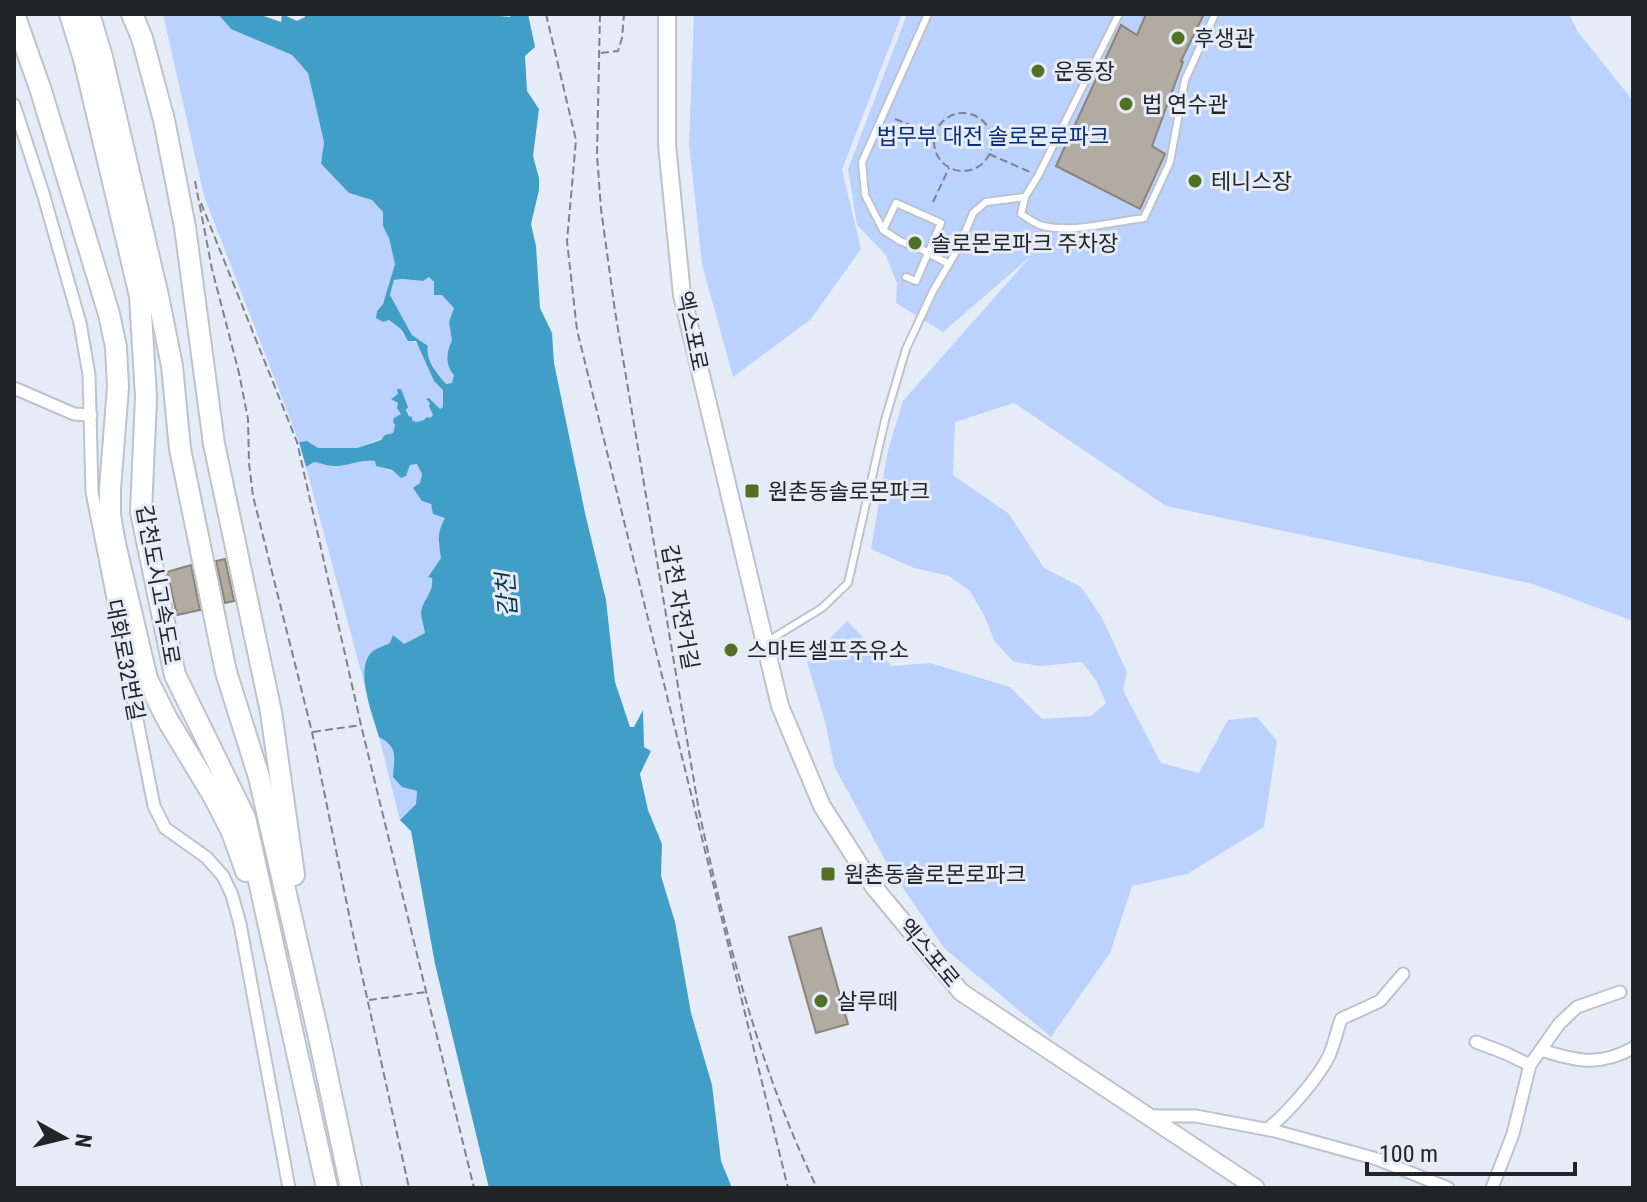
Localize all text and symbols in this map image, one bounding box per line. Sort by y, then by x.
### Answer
place label: 후생관 [1194,26,1255,51]
marker: 후생관 [1169,29,1187,47]
place label: 운동장 [1054,59,1115,84]
marker: 운동장 [1029,62,1047,80]
place label: 법 연수관 [1142,92,1228,117]
marker: 법 연수관 [1117,95,1135,113]
park label: 법무부 대전 솔로몬로파크 [877,124,1109,149]
place label: 테니스장 [1211,169,1292,194]
marker: 테니스장 [1186,172,1204,190]
place label: 솔로몬로파크 주차장 [931,231,1118,256]
marker: 솔로몬로파크 주차장 [906,234,924,252]
street label: 엑스포로 [671,289,713,373]
place label: 원촌동솔로몬파크 [768,479,930,504]
marker: 원촌동솔로몬파크 [743,482,761,500]
street label: 갑천도시고속도로 [132,503,184,667]
street label: 갑천 자전거길 [657,543,703,671]
water label: 갑천 [491,569,523,618]
street label: 대화로32번길 [101,597,149,723]
place label: 스마트셀프주유소 [747,638,909,663]
marker: 스마트셀프주유소 [722,641,740,659]
place label: 원촌동솔로몬로파크 [844,862,1026,887]
marker: 원촌동솔로몬로파크 [819,865,837,883]
street label: 엑스포로 [893,914,965,992]
place label: 살루떼 [837,989,898,1014]
marker: 살루떼 [812,992,830,1010]
north arrow [24,1098,104,1178]
scale bar [1367,1126,1575,1176]
text: N [70,1132,97,1149]
text: 100 m [1379,1140,1438,1168]

